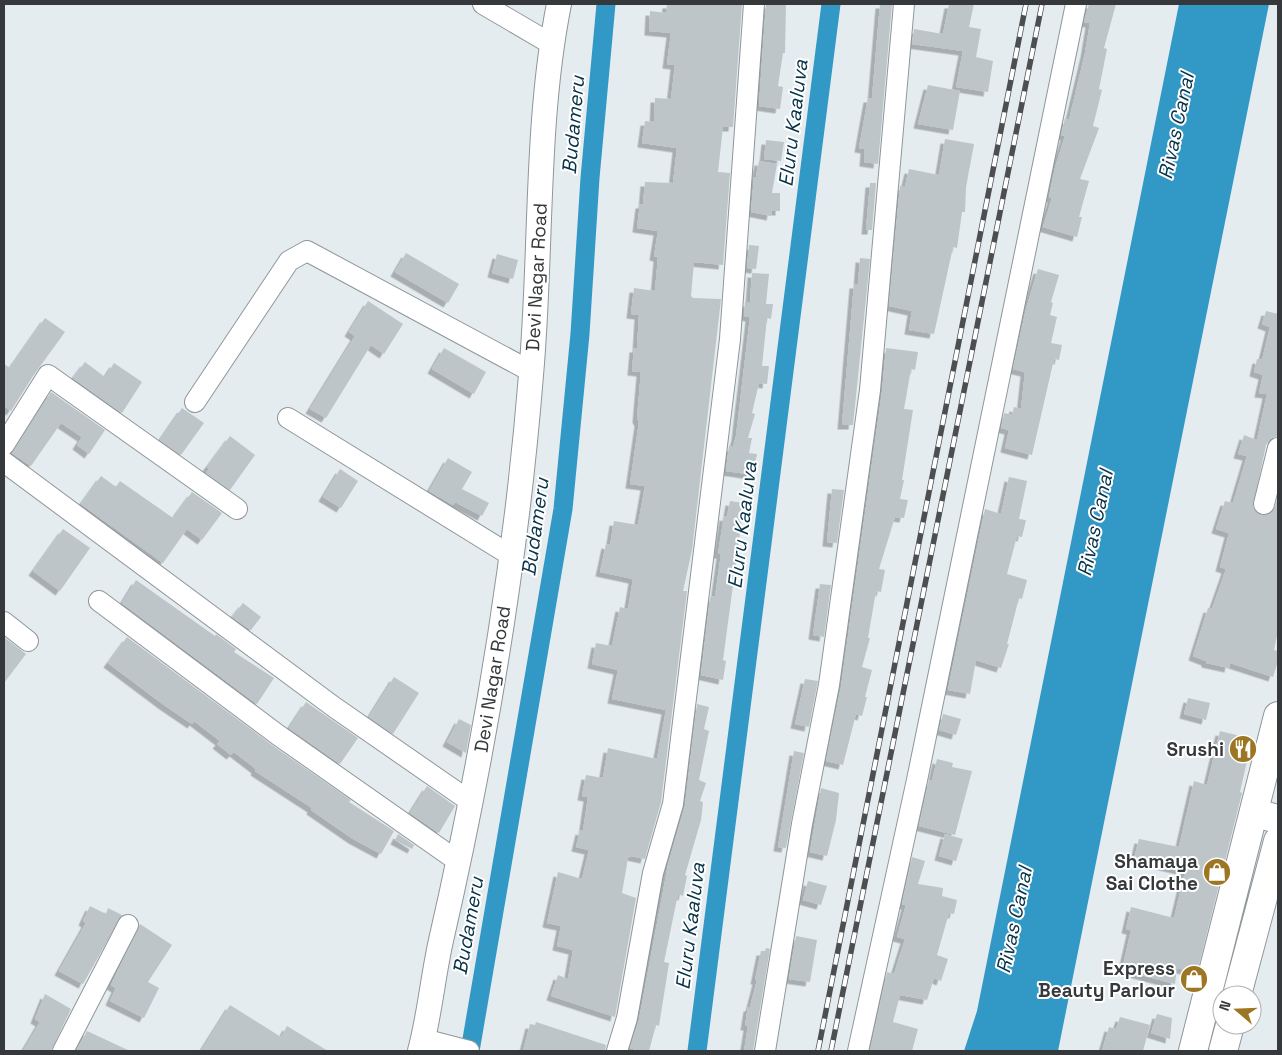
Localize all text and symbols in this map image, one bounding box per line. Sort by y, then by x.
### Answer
water label: Eluru Kaaluva [772,58,814,188]
water label: Rivas Canal [1152,68,1200,182]
water label: Budameru [556,73,590,175]
street label: Devi Nagar Road [520,202,553,352]
water label: Eluru Kaaluva [721,460,763,590]
water label: Rivas Canal [1071,465,1119,579]
water label: Budameru [515,475,555,578]
street label: Devi Nagar Road [469,604,516,754]
restaurant icon: Srushi [1228,734,1258,764]
place label: Srushi [1167,737,1224,762]
place label: Shamaya Sai Clothe [1106,849,1198,896]
shop icon: Shamaya Sai Clothe [1202,857,1232,887]
water label: Eluru Kaaluva [669,861,711,991]
water label: Rivas Canal [990,862,1038,976]
water label: Budameru [447,873,490,977]
place label: Express Beauty Parlour [1038,956,1175,1003]
shop icon: Express Beauty Parlour [1179,964,1209,994]
north arrow [1212,985,1262,1035]
text: N [1215,998,1235,1013]

